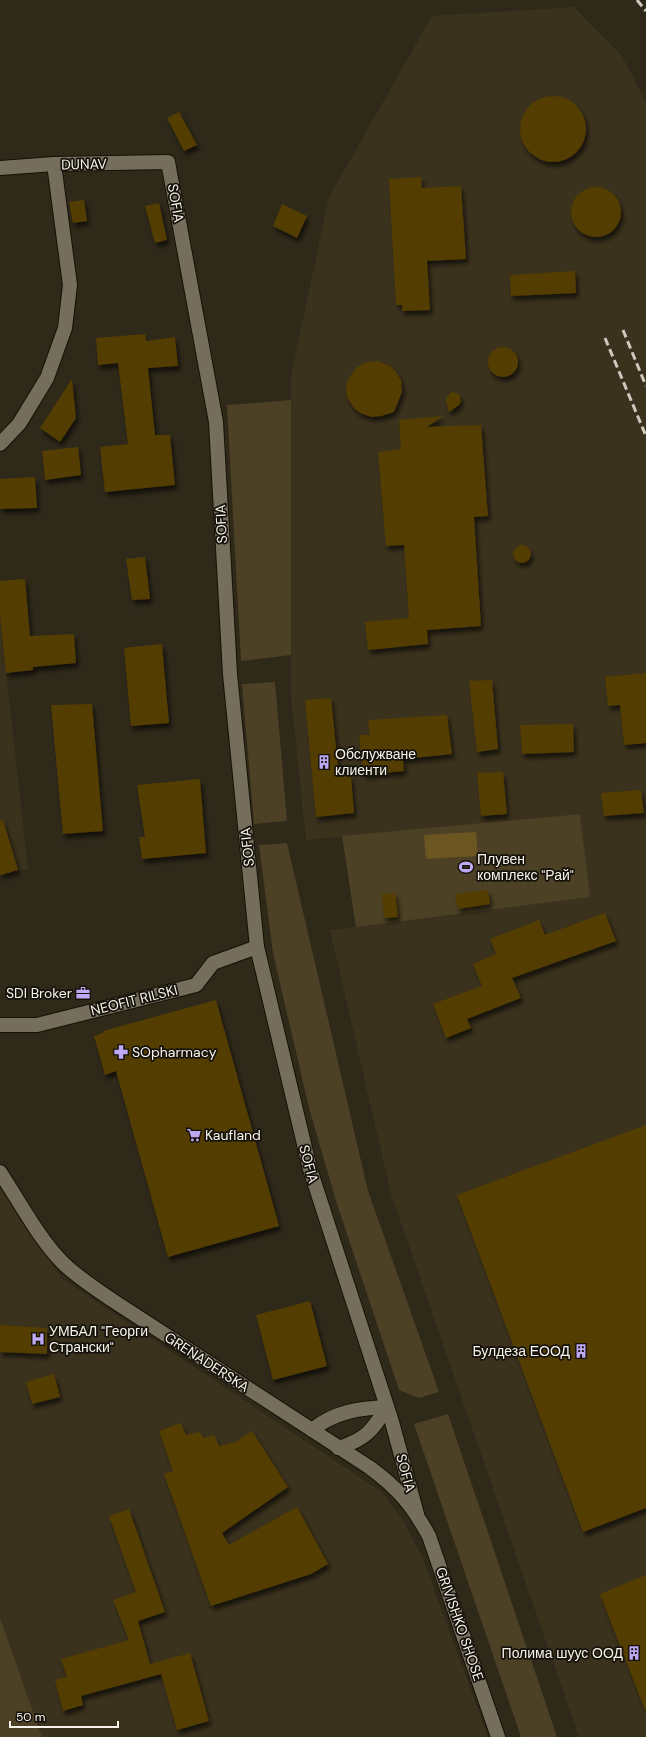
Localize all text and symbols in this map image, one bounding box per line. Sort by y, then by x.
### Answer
street label: DUNAV [61,155,108,173]
street label: SOFIA [164,182,188,224]
street label: SOFIA [211,504,231,544]
place label: Обслужване клиенти [335,745,416,779]
building icon: Обслужване клиенти [316,754,332,770]
street label: SOFIA [236,827,258,867]
place label: Плувен комплекс "Рай" [477,850,574,884]
sports icon: Плувен комплекс "Рай" [458,859,474,875]
street label: NEOFIT RILSKI [89,981,179,1019]
place label: SDI Broker [6,984,72,1002]
office icon: SDI Broker [75,985,91,1001]
place label: SOpharmacy [132,1043,217,1061]
pharmacy icon: SOpharmacy [113,1044,129,1060]
place label: Kaufland [205,1126,261,1144]
supermarket icon: Kaufland [186,1127,202,1143]
street label: SOFIA [295,1143,323,1185]
place label: УМБАЛ "Георги Странски" [49,1322,148,1356]
street label: GRENADERSKA [161,1328,253,1396]
hospital icon: УМБАЛ "Георги Странски" [30,1331,46,1347]
place label: Булдеза ЕООД [472,1342,571,1360]
building icon: Булдеза ЕООД [573,1343,589,1359]
street label: SOFIA [392,1452,420,1494]
street label: GRIVISHKO SHOSE [432,1565,488,1683]
place label: Полима шуус ООД [502,1644,624,1662]
building icon: Полима шуус ООД [626,1645,642,1661]
scale bar [10,1703,118,1729]
text: 50 m [16,1709,45,1725]

